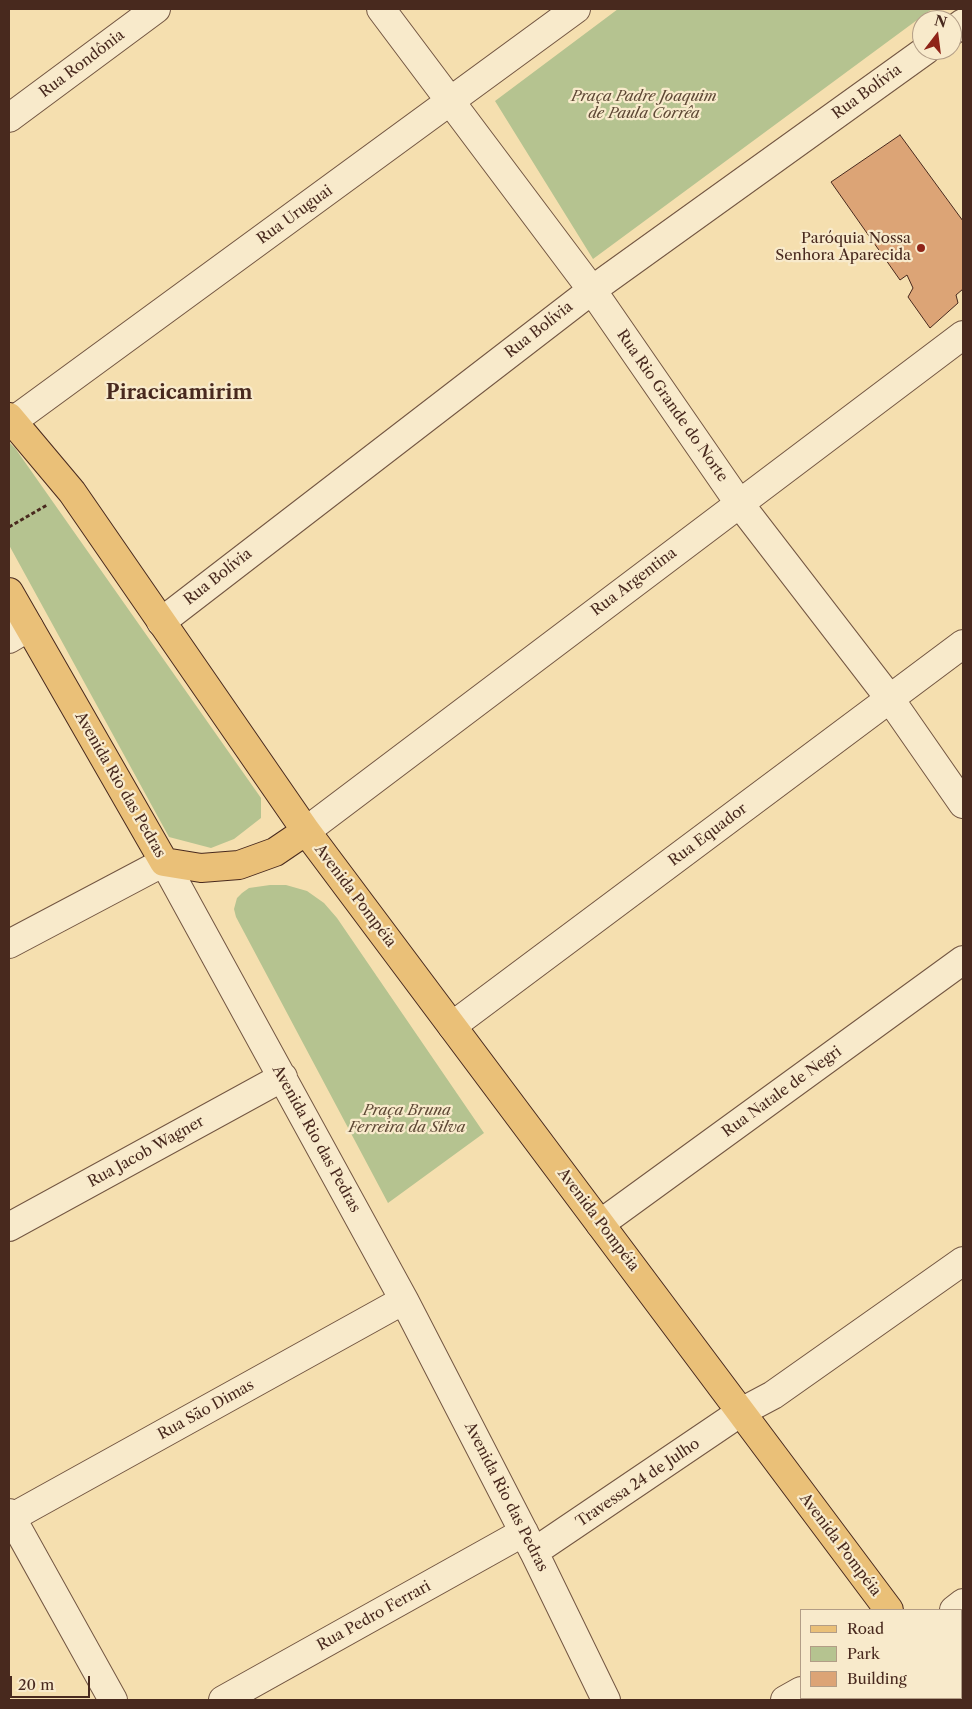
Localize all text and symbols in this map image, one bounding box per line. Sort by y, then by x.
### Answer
north arrow [912,10,962,60]
text: N [932,11,949,32]
street label: Rua Rondônia [36,26,128,102]
street label: Rua Bolívia [829,61,905,123]
park label: Praça Padre Joaquim de Paula Corrêa [571,88,717,123]
street label: Rua Uruguai [254,182,336,248]
place label: Paróquia Nossa Senhora Aparecida [775,230,911,265]
marker: Paróquia Nossa Senhora Aparecida [915,242,927,254]
street label: Rua Bolívia [501,298,577,362]
street label: Rua Rio Grande do Norte [613,326,731,486]
district label: Piracicamirim [106,381,252,405]
street label: Rua Argentina [588,544,680,620]
street label: Rua Bolívia [180,545,256,609]
street label: Avenida Rio das Pedras [71,709,169,861]
street label: Rua Equador [665,800,751,870]
street label: Avenida Pompéia [310,841,400,951]
street label: Rua Natale de Negri [719,1043,845,1141]
street label: Avenida Rio das Pedras [268,1062,364,1216]
park label: Praça Bruna Ferreira da Silva [349,1102,465,1137]
street label: Rua Jacob Wagner [85,1113,207,1191]
street label: Avenida Pompéia [553,1165,643,1275]
street label: Rua São Dimas [155,1376,257,1444]
street label: Avenida Rio das Pedras [460,1419,552,1575]
street label: Travessa 24 de Julho [573,1435,703,1531]
street label: Avenida Pompéia [795,1490,885,1600]
street label: Rua Pedro Ferrari [314,1577,434,1655]
legend [800,1609,962,1699]
text: Road [847,1619,884,1638]
text: Park [847,1644,880,1663]
scale bar [12,1666,92,1698]
text: Building [847,1669,907,1688]
text: 20 m [18,1675,54,1694]

